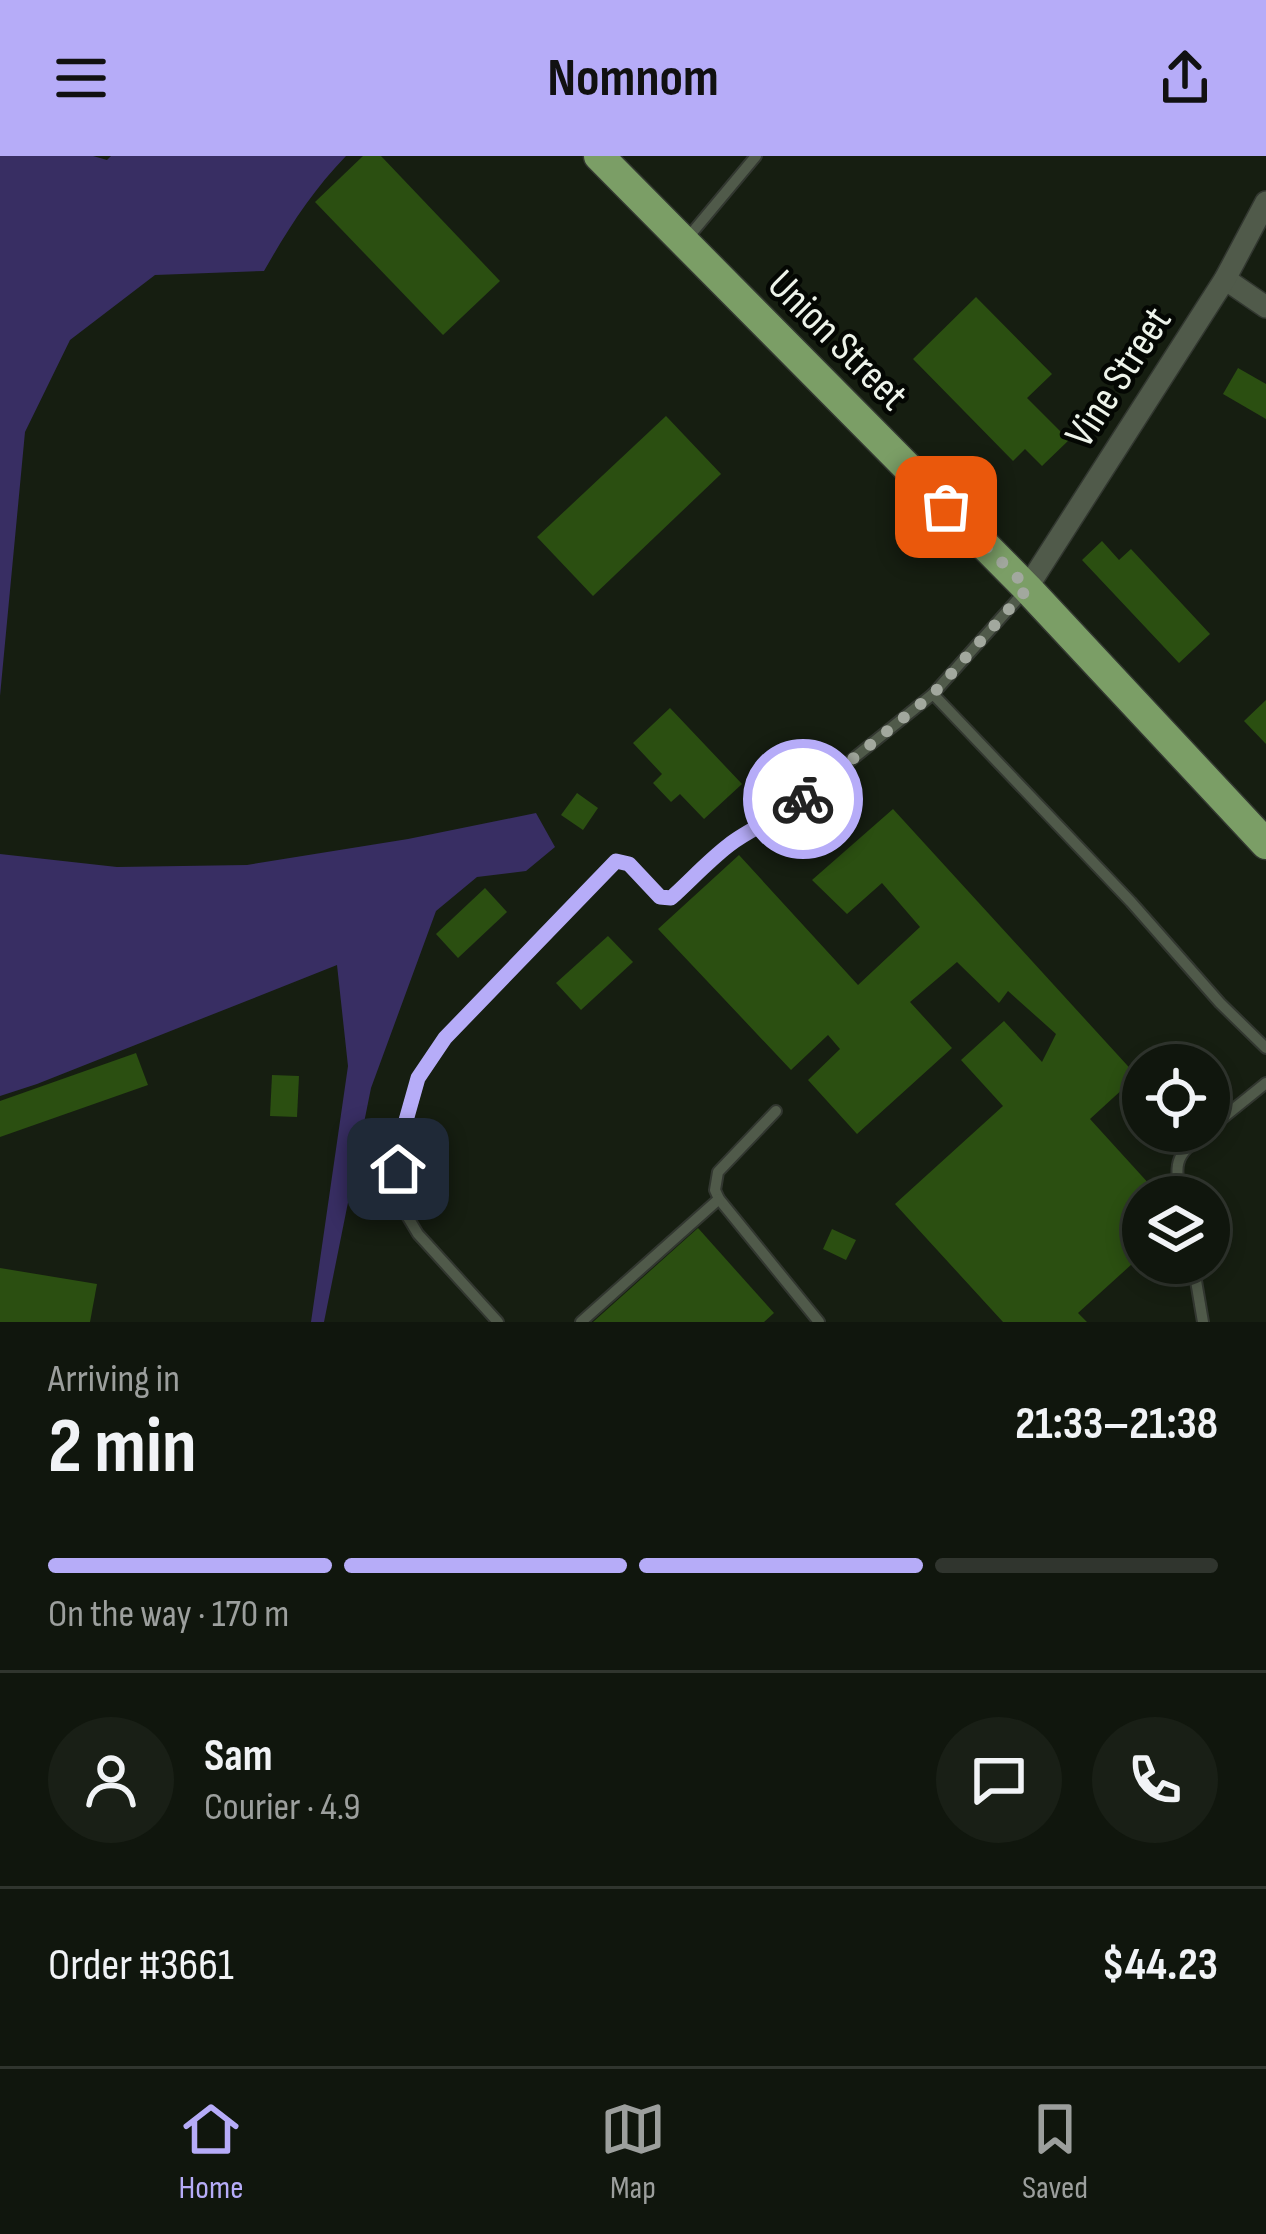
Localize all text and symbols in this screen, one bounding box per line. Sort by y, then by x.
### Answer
icon: menu [48,45,114,111]
icon: share [1152,45,1218,111]
text: Nomnom [547,46,719,111]
street label: Union Street [757,260,918,421]
street label: Vine Street [1055,298,1183,457]
pin [895,456,997,558]
icon: bag [913,474,979,540]
courier [743,739,863,859]
icon: bike [770,766,836,832]
map controls [1122,1044,1230,1284]
button: locate [1122,1044,1230,1152]
pin [347,1118,449,1220]
icon: home [365,1136,431,1202]
button: layers [1122,1176,1230,1284]
text: Arriving in [48,1356,180,1403]
text: 21:33–21:38 [1015,1397,1218,1452]
text: 2 min [48,1401,197,1494]
text: On the way · 170 m [48,1591,289,1638]
button: person [48,1717,174,1843]
button: chat [936,1717,1062,1843]
button: phone [1092,1717,1218,1843]
text: Sam [204,1729,273,1784]
text: Courier · 4.9 [204,1784,361,1831]
text: Order #3661 [48,1938,234,1993]
text: $44.23 [1102,1938,1218,1993]
tab: Home [178,2096,244,2208]
tab: Map [600,2096,666,2208]
tab: Saved [1022,2096,1088,2208]

